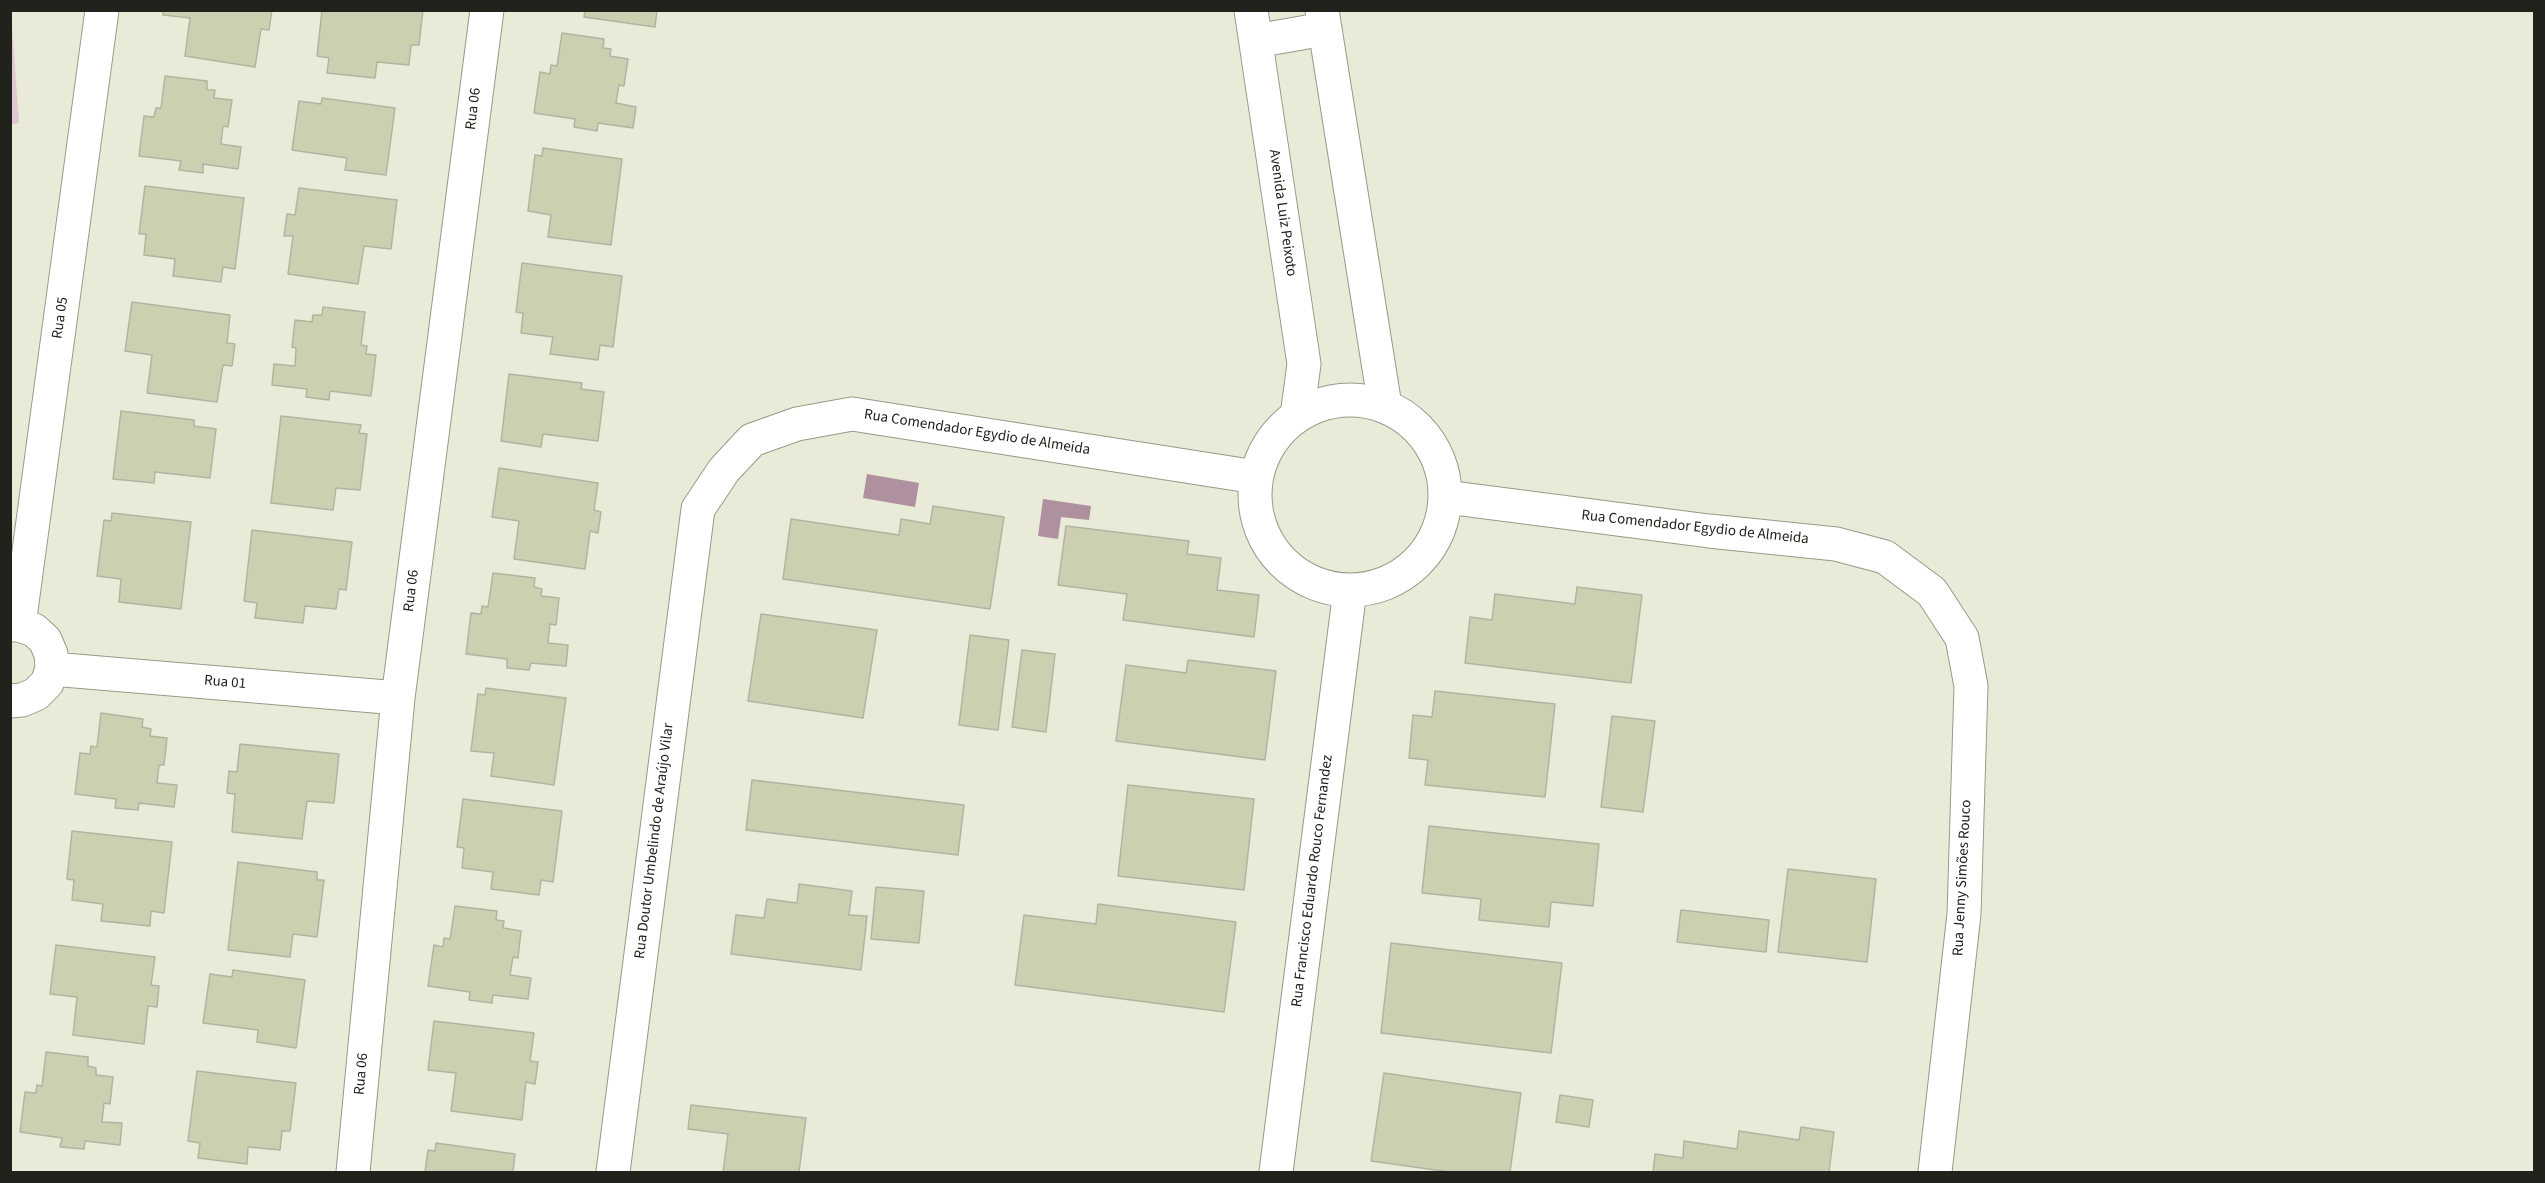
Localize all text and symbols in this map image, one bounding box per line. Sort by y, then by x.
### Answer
street label: Rua 06 [462,87,486,131]
street label: Avenida Luiz Peixoto [1264,148,1300,278]
street label: Rua 05 [49,296,73,340]
street label: Rua Comendador Egydio de Almeida [863,406,1091,460]
street label: Rua Comendador Egydio de Almeida [1580,507,1810,549]
street label: Rua 06 [400,569,424,613]
street label: Rua 01 [203,672,247,694]
street label: Rua Doutor Umbelindo de Araújo Vilar [632,722,678,960]
street label: Rua Francisco Eduardo Rouco Fernandez [1289,754,1337,1008]
street label: Rua Jenny Simões Rouco [1950,799,1976,957]
street label: Rua 06 [351,1052,373,1096]

